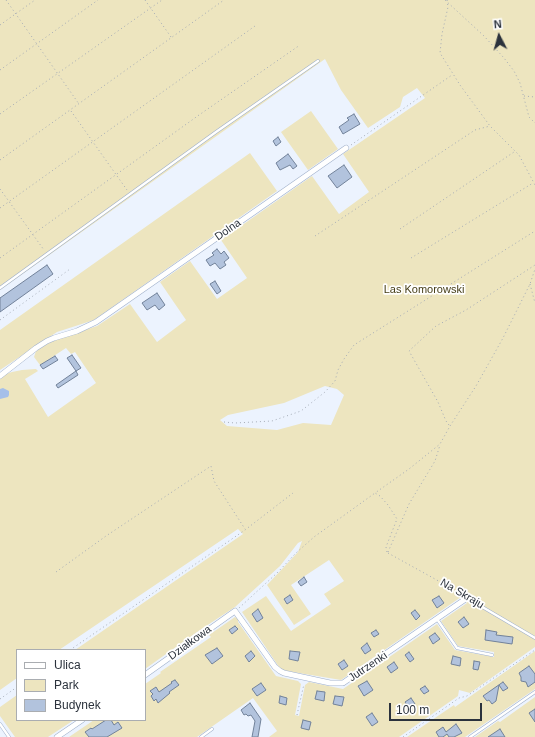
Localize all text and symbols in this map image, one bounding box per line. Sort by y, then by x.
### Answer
north arrow [479,16,519,56]
text: N [493,18,502,30]
street label: Dolna [212,216,244,244]
park label: Las Komorowski [384,283,464,297]
street label: Na Skraju [438,576,486,612]
street label: Działkowa [166,623,214,663]
legend [16,649,146,721]
street label: Jutrzenki [346,649,390,685]
text: Ulica [54,658,81,672]
text: Park [54,678,79,692]
scale bar [391,695,484,721]
text: Budynek [54,698,101,712]
text: 100 m [396,703,429,717]

